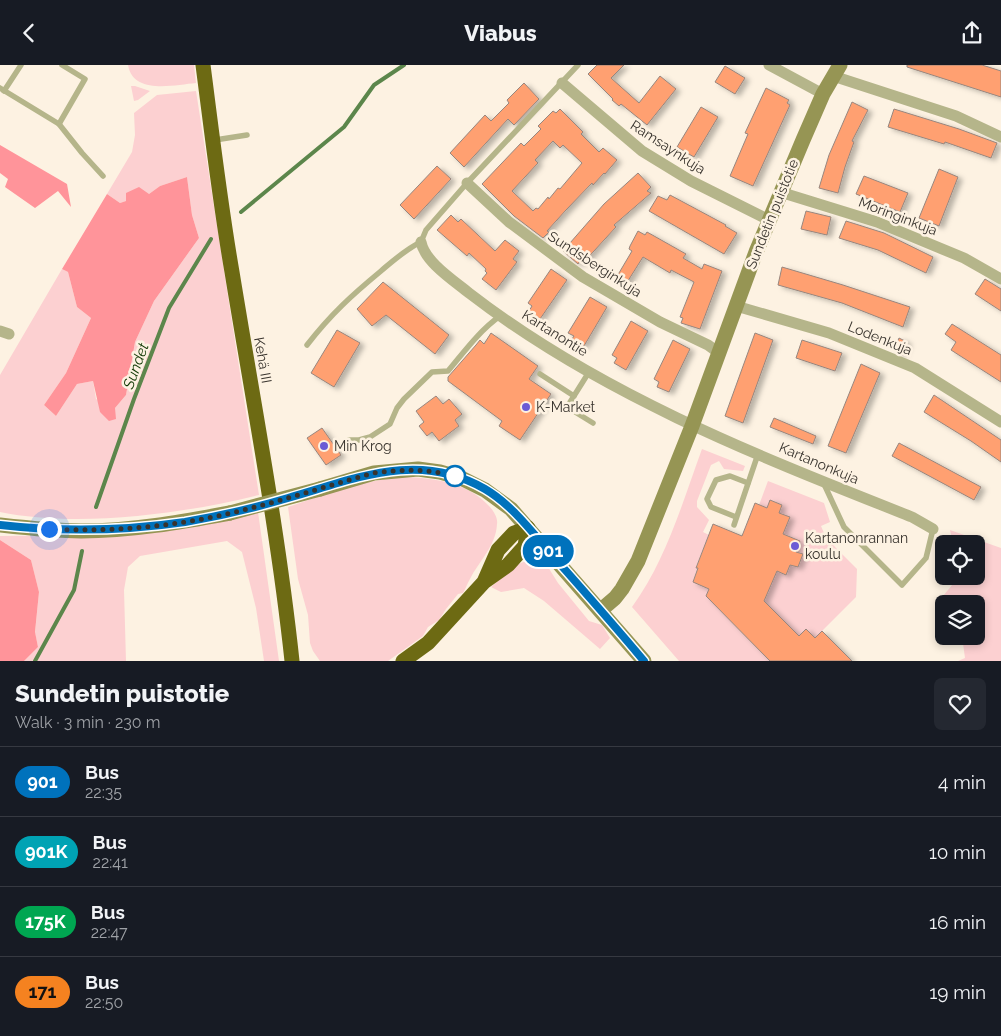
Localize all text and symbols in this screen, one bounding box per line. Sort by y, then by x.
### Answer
icon: back [15,19,43,47]
icon: share [958,19,986,47]
text: Viabus [464,20,537,46]
street label: Ramsaynkuja [628,117,708,177]
street label: Sundetin puistotie [743,157,801,271]
street label: Moringinkuja [856,194,940,238]
street label: Sundsberginkuja [545,228,645,300]
street label: Kartanontie [519,306,591,360]
street label: Lodenkuja [846,318,914,358]
street label: Kehä III [251,336,275,384]
water label: Sundet [119,340,153,392]
place label: K-Market [536,399,596,415]
marker: K-Market [520,401,532,413]
place label: Min Krog [334,438,392,454]
street label: Kartanonkuja [777,439,861,487]
marker: Min Krog [318,440,330,452]
unlabelled marker [444,465,466,487]
your location [37,517,62,542]
place label: Kartanonrannan koulu [805,530,908,562]
line badge: 901 [519,535,577,567]
map controls [935,535,985,645]
button: locate [935,535,985,585]
text: 901 [533,540,563,561]
marker: Kartanonrannan koulu [789,540,801,552]
button: layers [935,595,985,645]
button: heart [934,678,986,730]
text: Sundetin puistotie [15,679,229,708]
text: Walk · 3 min · 230 m [15,713,160,732]
text: Bus [85,761,119,783]
text: 901 [27,771,58,792]
text: 4 min [938,771,986,793]
text: 22:35 [85,783,122,802]
text: Bus [93,831,127,853]
text: 901K [25,841,68,862]
text: 10 min [929,841,986,863]
text: 22:41 [93,853,128,872]
text: Bus [91,901,125,923]
text: 175K [25,911,66,932]
text: 16 min [929,911,986,933]
text: 22:47 [91,923,128,942]
text: Bus [85,971,119,993]
text: 171 [29,981,56,1002]
text: 19 min [929,981,986,1003]
text: 22:50 [85,993,123,1012]

